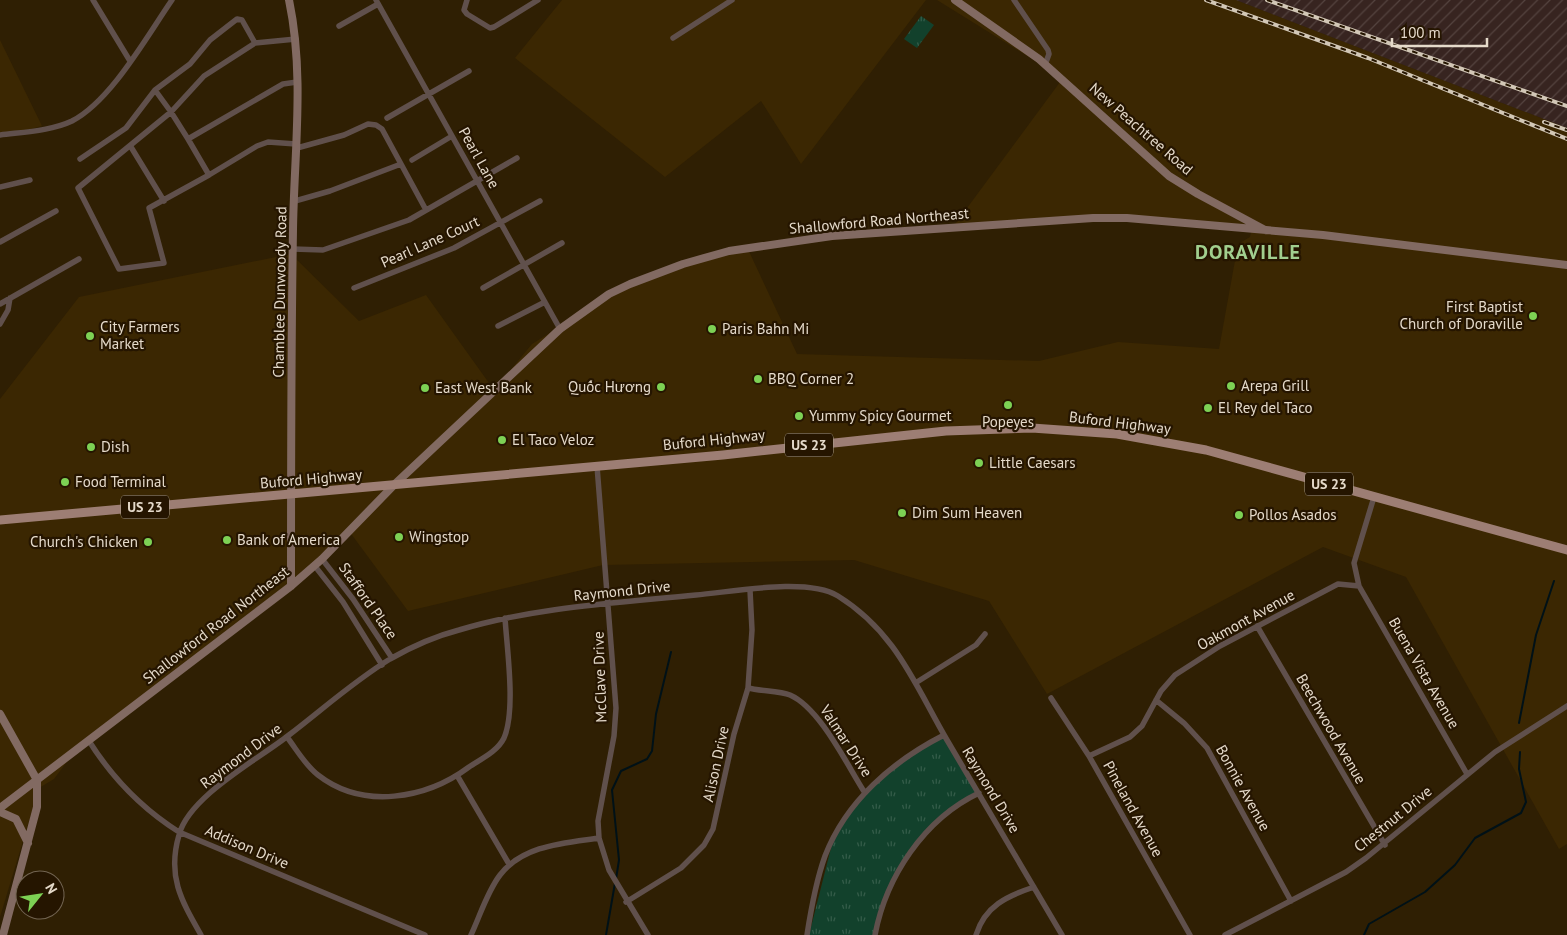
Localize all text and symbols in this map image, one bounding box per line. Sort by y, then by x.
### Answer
scale bar [1392,15,1487,47]
text: 100 m [1400,23,1441,42]
street label: New Peachtree Road [1086,78,1197,179]
street label: Pearl Lane [455,124,504,192]
street label: Shallowford Road Northeast [788,203,970,238]
street label: Chamblee Dunwoody Road [269,206,290,378]
street label: Pearl Lane Court [378,211,482,272]
district label: DORAVILLE [1195,239,1301,265]
place label: First Baptist Church of Doraville [1399,297,1523,333]
marker: First Baptist Church of Doraville [1527,310,1539,322]
place label: City Farmers Market [100,317,180,353]
place label: Paris Bahn Mi [722,319,809,338]
marker: Paris Bahn Mi [706,323,718,335]
marker: City Farmers Market [84,330,96,342]
place label: BBQ Corner 2 [768,369,854,388]
marker: BBQ Corner 2 [752,373,764,385]
place label: Arepa Grill [1241,376,1310,395]
place label: Quốc Hương [568,377,651,396]
place label: East West Bank [435,378,533,397]
marker: Arepa Grill [1225,380,1237,392]
marker: Quốc Hương [655,381,667,393]
marker: East West Bank [419,382,431,394]
place label: El Rey del Taco [1218,398,1313,417]
marker: Popeyes [1002,399,1014,411]
marker: El Rey del Taco [1202,402,1214,414]
place label: Yummy Spicy Gourmet [809,406,952,425]
street label: Buford Highway [1068,407,1172,438]
marker: Yummy Spicy Gourmet [793,410,805,422]
place label: Popeyes [982,412,1034,431]
street label: Buford Highway [662,425,766,454]
place label: El Taco Veloz [512,430,594,449]
marker: El Taco Veloz [496,434,508,446]
road number: US 23 [785,434,833,456]
place label: Dish [101,437,129,456]
marker: Dish [85,441,97,453]
place label: Little Caesars [989,453,1076,472]
marker: Little Caesars [973,457,985,469]
street label: Buford Highway [259,465,363,492]
place label: Food Terminal [75,472,166,491]
road number: US 23 [1305,472,1353,496]
marker: Food Terminal [59,476,71,488]
road number: US 23 [121,496,169,518]
place label: Dim Sum Heaven [912,503,1022,522]
place label: Pollos Asados [1249,505,1336,524]
marker: Dim Sum Heaven [896,507,908,519]
marker: Pollos Asados [1233,509,1245,521]
place label: Wingstop [409,527,469,546]
place label: Bank of America [237,530,340,549]
marker: Wingstop [393,531,405,543]
place label: Church's Chicken [30,532,138,551]
marker: Bank of America [221,534,233,546]
marker: Church's Chicken [142,536,154,548]
street label: Stafford Place [335,559,402,643]
street label: Shallowford Road Northeast [139,562,293,688]
street label: Raymond Drive [573,576,671,605]
street label: Oakmont Avenue [1194,585,1298,654]
street label: Buena Vista Avenue [1385,614,1464,732]
street label: McClave Drive [588,631,611,723]
street label: Beechwood Avenue [1292,670,1371,787]
street label: Valmar Drive [816,700,877,780]
street label: Raymond Drive [196,719,285,792]
street label: Alison Drive [698,724,733,804]
street label: Bonnie Avenue [1212,742,1275,834]
street label: Raymond Drive [958,743,1025,836]
street label: Pineland Avenue [1099,757,1168,860]
street label: Chestnut Drive [1350,781,1435,856]
street label: Addison Drive [202,820,292,873]
north arrow [15,870,65,920]
text: N [41,880,61,897]

